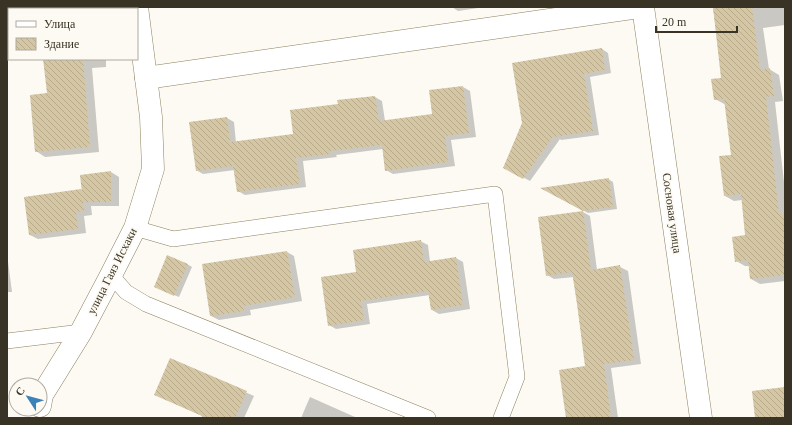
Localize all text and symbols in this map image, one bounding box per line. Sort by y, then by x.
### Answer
legend [8,8,138,60]
scale bar [656,8,737,34]
text: 20 m [662,15,687,29]
text: Улица [44,17,76,31]
text: Здание [44,37,79,51]
street label: Сосновая улица [659,172,685,255]
street label: улица Гаяз Исхаки [84,225,140,317]
north arrow [8,377,48,417]
text: С [13,384,27,398]

